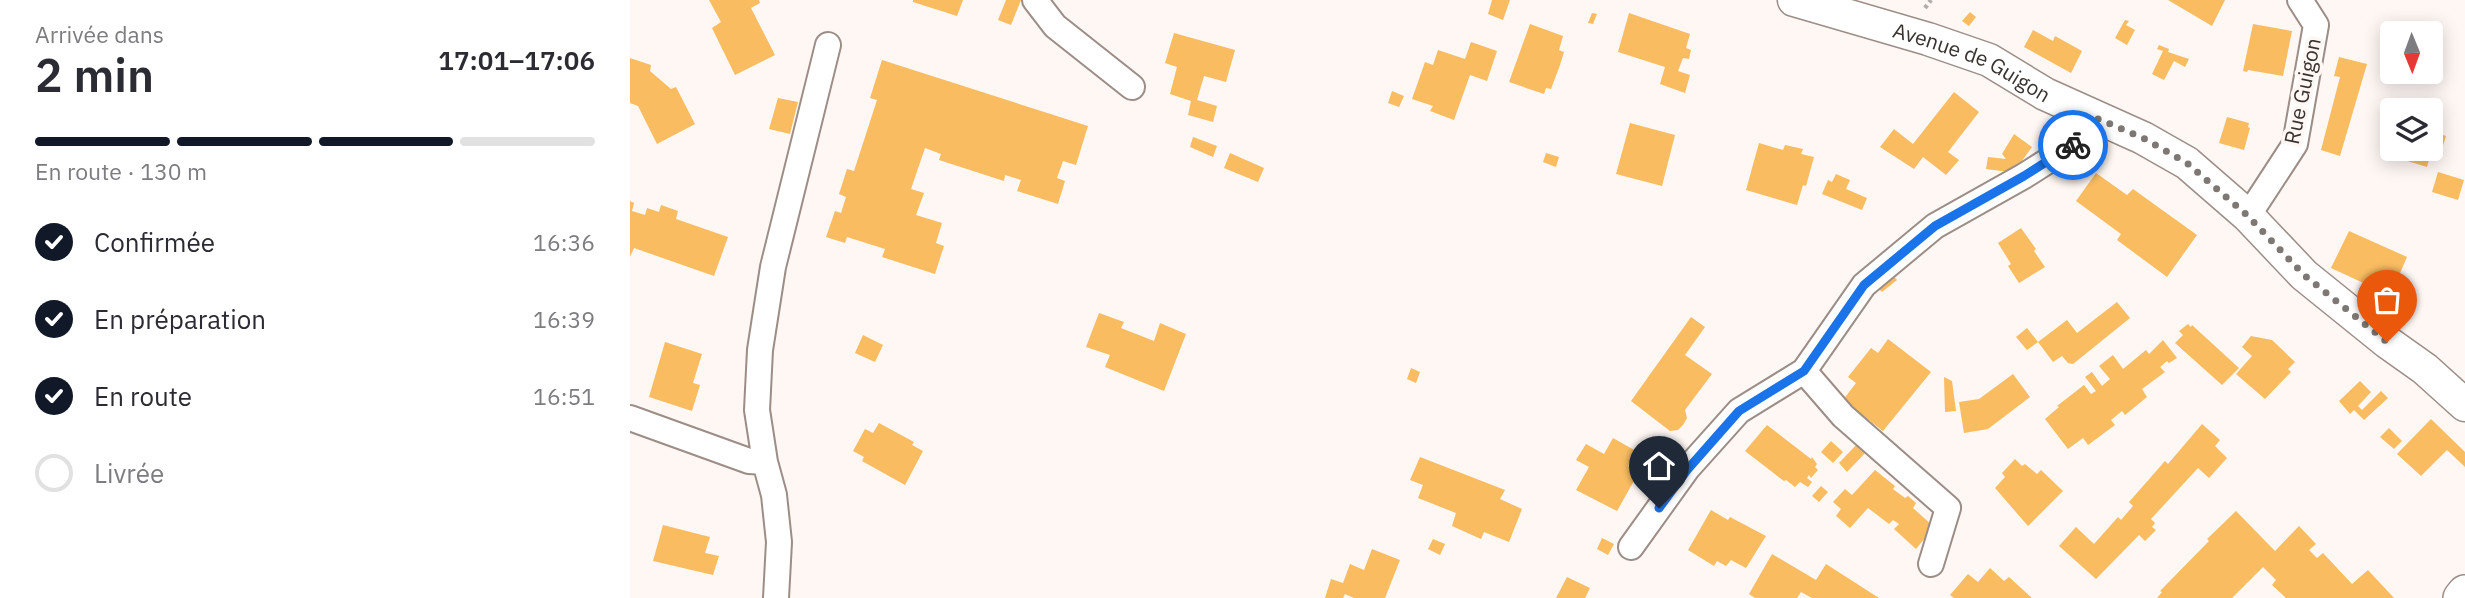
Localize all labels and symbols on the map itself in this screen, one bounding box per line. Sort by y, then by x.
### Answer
street label: Avenue de Guigon [1890,16,2056,108]
north arrow [2380,21,2443,84]
street label: Rue Guigon [2277,35,2327,147]
courier [2038,110,2108,180]
pin [2357,270,2417,342]
pin [1629,436,1689,508]

